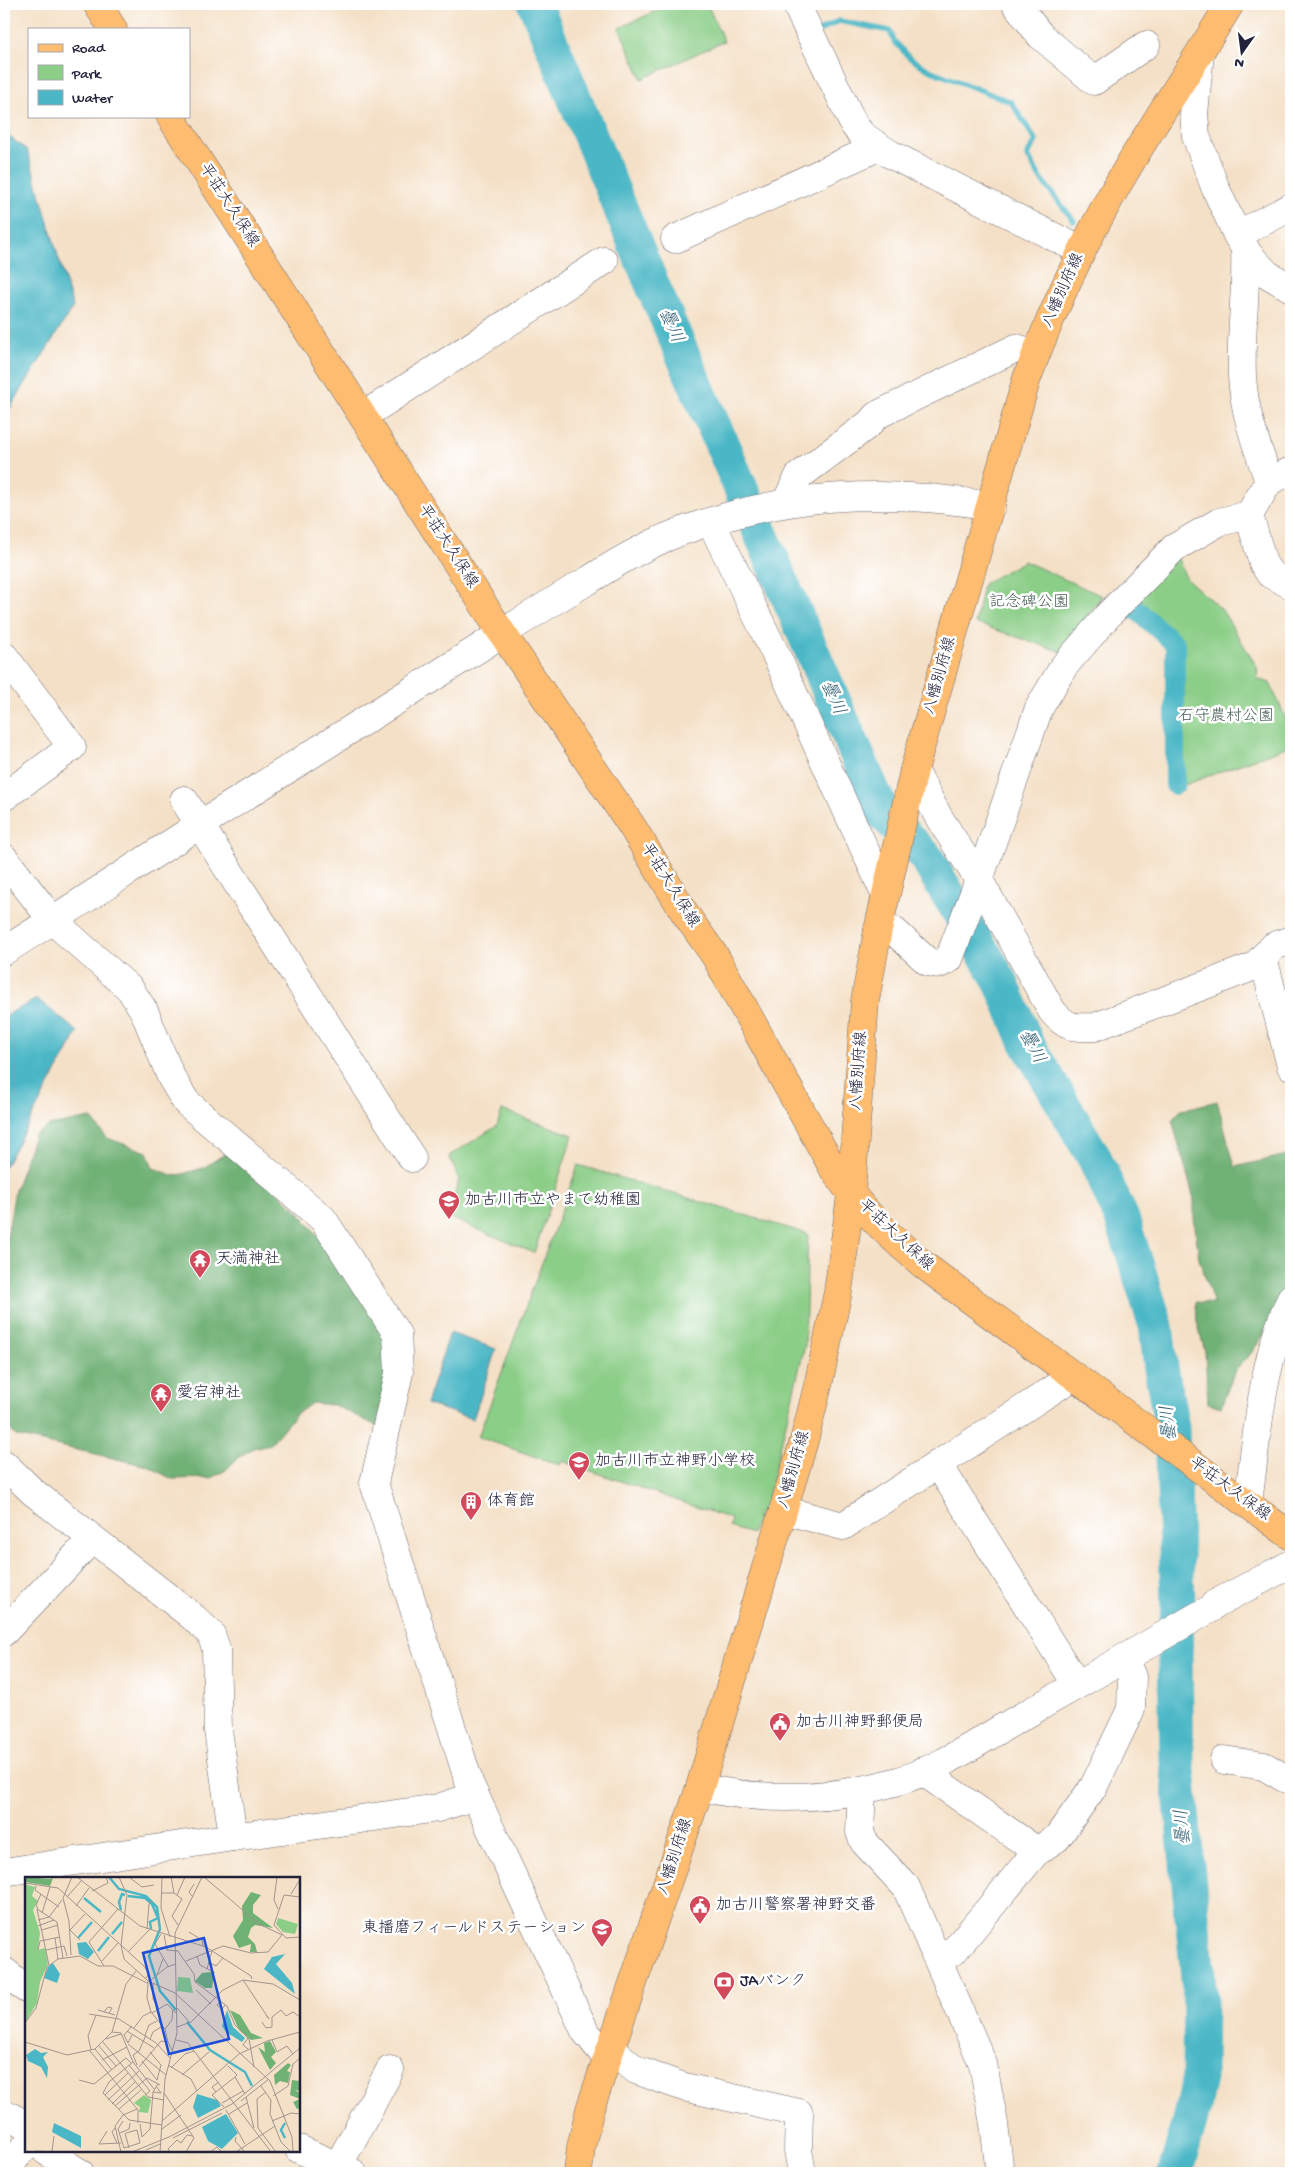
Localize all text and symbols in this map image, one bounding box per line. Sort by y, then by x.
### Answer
legend [28,28,190,118]
north arrow [1218,28,1268,78]
text: Road [72,40,106,58]
text: N [1233,53,1246,72]
text: Park [71,66,102,84]
text: Water [72,90,114,108]
street label: 平荘大久保線 [194,159,264,251]
street label: 八幡別府線 [1037,250,1089,331]
water label: 曇川 [653,305,688,347]
street label: 平荘大久保線 [413,500,483,592]
park label: 記念碑公園 [989,592,1069,613]
street label: 八幡別府線 [919,634,961,717]
water label: 曇川 [815,677,850,719]
park label: 石守農村公園 [1178,706,1274,727]
street label: 平荘大久保線 [636,839,704,932]
water label: 曇川 [1013,1026,1050,1068]
street label: 八幡別府線 [846,1030,872,1112]
school or university icon: 加古川市立やまて幼稚園 [437,1189,461,1220]
place label: 加古川市立やまて幼稚園 [465,1191,641,1211]
street label: 平荘大久保線 [853,1195,938,1276]
temple icon: 天満神社 [188,1248,212,1279]
place label: 天満神社 [216,1250,280,1270]
temple icon: 愛宕神社 [149,1382,173,1413]
place label: 愛宕神社 [177,1384,241,1404]
water label: 曇川 [1157,1404,1182,1442]
street label: 八幡別府線 [773,1428,815,1511]
school or university icon: 加古川市立神野小学校 [567,1450,591,1481]
place label: 加古川市立神野小学校 [595,1452,755,1472]
street label: 平荘大久保線 [1185,1452,1275,1526]
building icon: 体育館 [459,1490,483,1521]
place label: 体育館 [487,1492,535,1512]
public building icon: 加古川神野郵便局 [768,1711,792,1742]
place label: 加古川神野郵便局 [796,1713,924,1733]
water label: 曇川 [1171,1808,1196,1846]
street label: 八幡別府線 [653,1815,697,1898]
inset map [25,1877,300,2152]
public building icon: 加古川警察署神野交番 [688,1894,712,1925]
place label: 加古川警察署神野交番 [716,1895,876,1916]
school or university icon: 東播磨フィールドステーション [590,1917,614,1948]
place label: 東播磨フィールドステーション [362,1918,586,1939]
bank icon: JAバンク [712,1970,736,2001]
place label: JAバンク [740,1973,806,1992]

